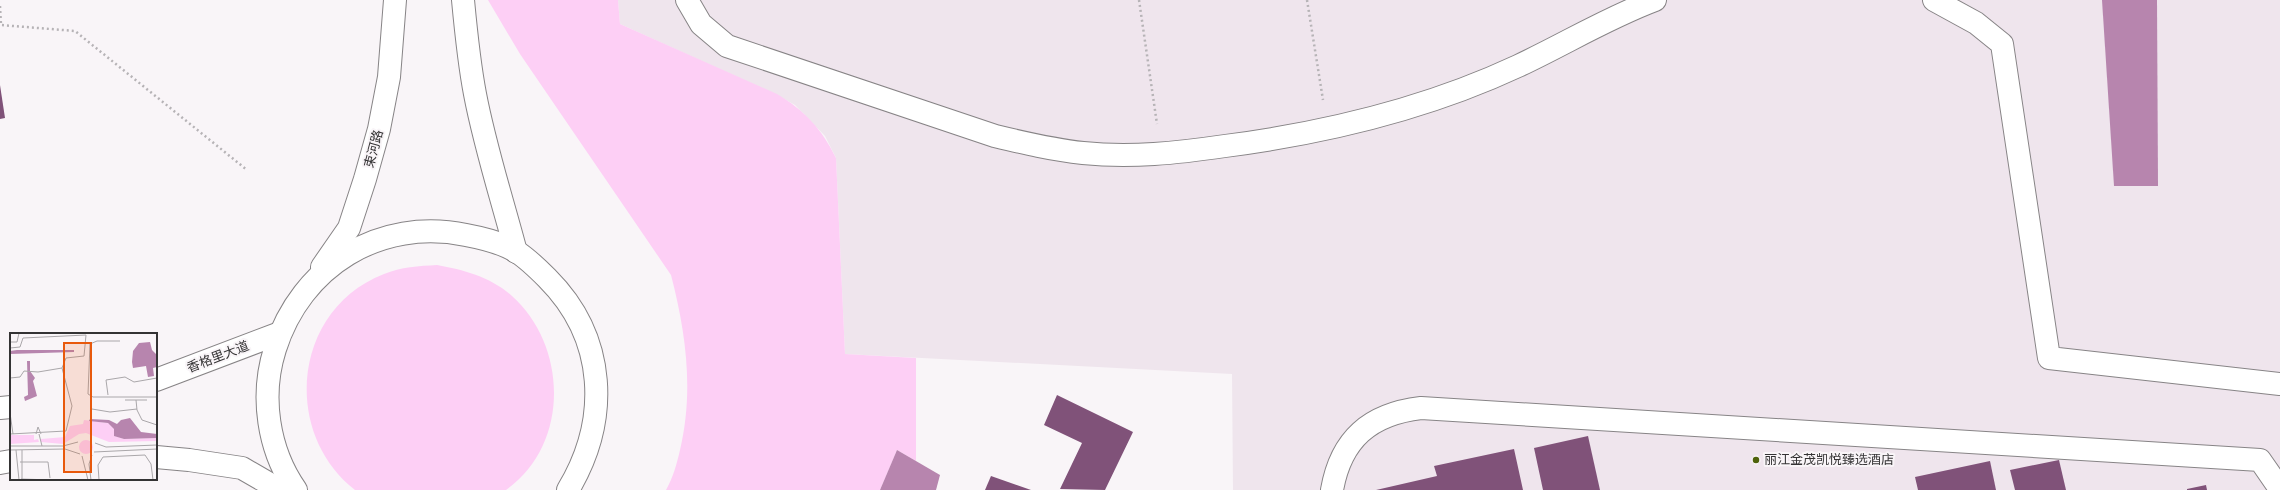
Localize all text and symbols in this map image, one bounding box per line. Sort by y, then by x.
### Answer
street label: 束河路 [360,128,388,170]
inset map [10,333,157,480]
street label: 香格里大道 [184,337,252,377]
place label: 丽江金茂凯悦臻选酒店 [1764,451,1894,469]
marker: 丽江金茂凯悦臻选酒店 [1751,455,1761,465]

